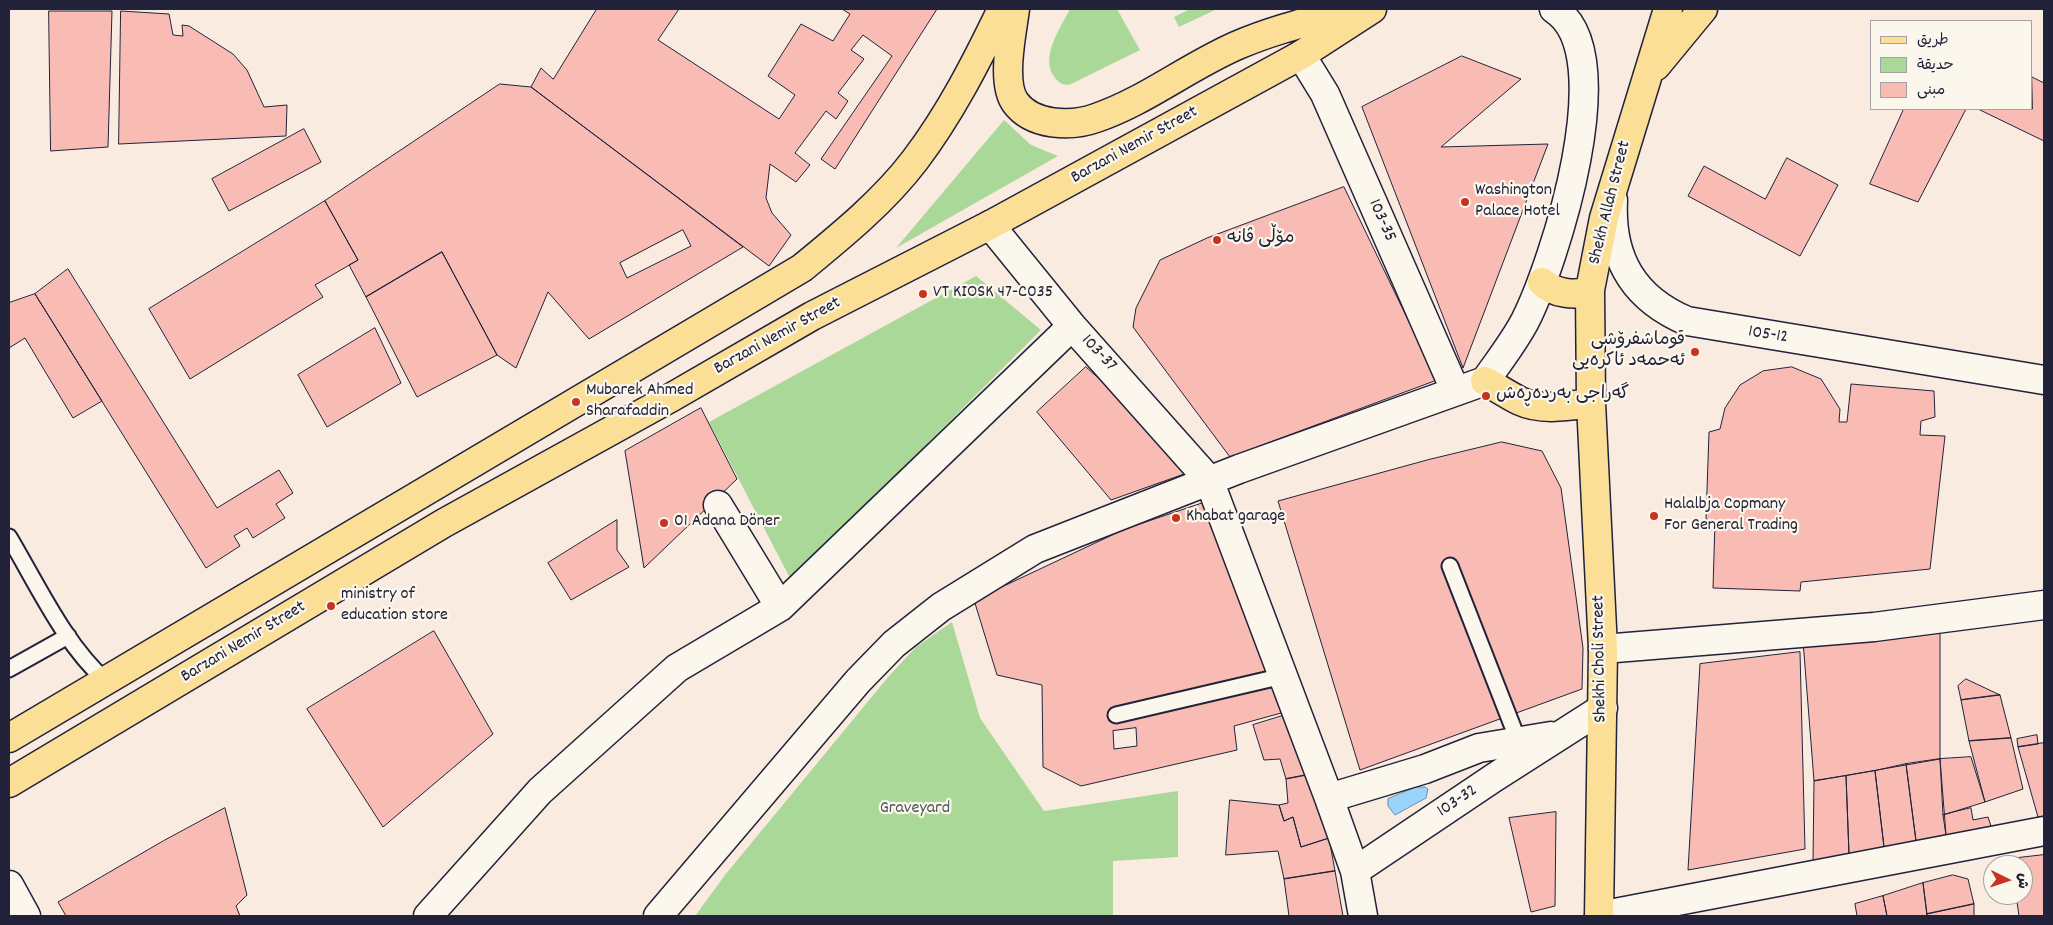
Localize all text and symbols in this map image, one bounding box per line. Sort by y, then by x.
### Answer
legend [1870,20,2033,110]
text: طريق [1917,30,1949,52]
text: حديقة [1917,55,1954,77]
text: مبنى [1917,80,1945,102]
street label: Barzani Nemir Street [1068,102,1202,190]
street label: Shekh Allah Street [1585,139,1637,267]
place label: Washington Palace Hotel [1475,181,1560,223]
street label: 103-35 [1362,196,1400,246]
marker: Washington Palace Hotel [1459,196,1471,208]
place label: مۆڵی ڤانە [1227,229,1294,251]
marker: مۆڵی ڤانە [1211,234,1223,246]
place label: VT KIOSK 47-C035 [933,283,1053,305]
marker: VT KIOSK 47-C035 [917,288,929,300]
street label: Barzani Nemir Street [711,293,845,381]
street label: 105-12 [1747,322,1789,350]
street label: 103-37 [1076,331,1120,377]
place label: قوماشفرۆشی ئەحمەد ئاکرەیی [1572,331,1685,374]
marker: قوماشفرۆشی ئەحمەد ئاکرەیی [1689,346,1701,358]
place label: Mubarek Ahmed Sharafaddin [586,381,693,424]
place label: گەراجی بەردەڕەش [1496,385,1629,407]
marker: گەراجی بەردەڕەش [1480,390,1492,402]
marker: Mubarek Ahmed Sharafaddin [570,396,582,408]
place label: Halalbja Copmany For General Trading [1664,495,1798,538]
place label: Khabat garage [1186,507,1285,529]
marker: Halalbja Copmany For General Trading [1648,510,1660,522]
place label: 01 Adana Döner [674,512,780,534]
marker: Khabat garage [1170,512,1182,524]
marker: 01 Adana Döner [658,517,670,529]
place label: ministry of education store [341,585,448,628]
street label: Shekhi Choli Street [1589,595,1613,723]
street label: Barzani Nemir Street [178,597,310,689]
marker: ministry of education store [325,600,337,612]
street label: 103-32 [1434,781,1482,823]
park label: Graveyard [880,799,950,821]
north arrow [1983,855,2033,905]
text: ش [2011,873,2032,889]

